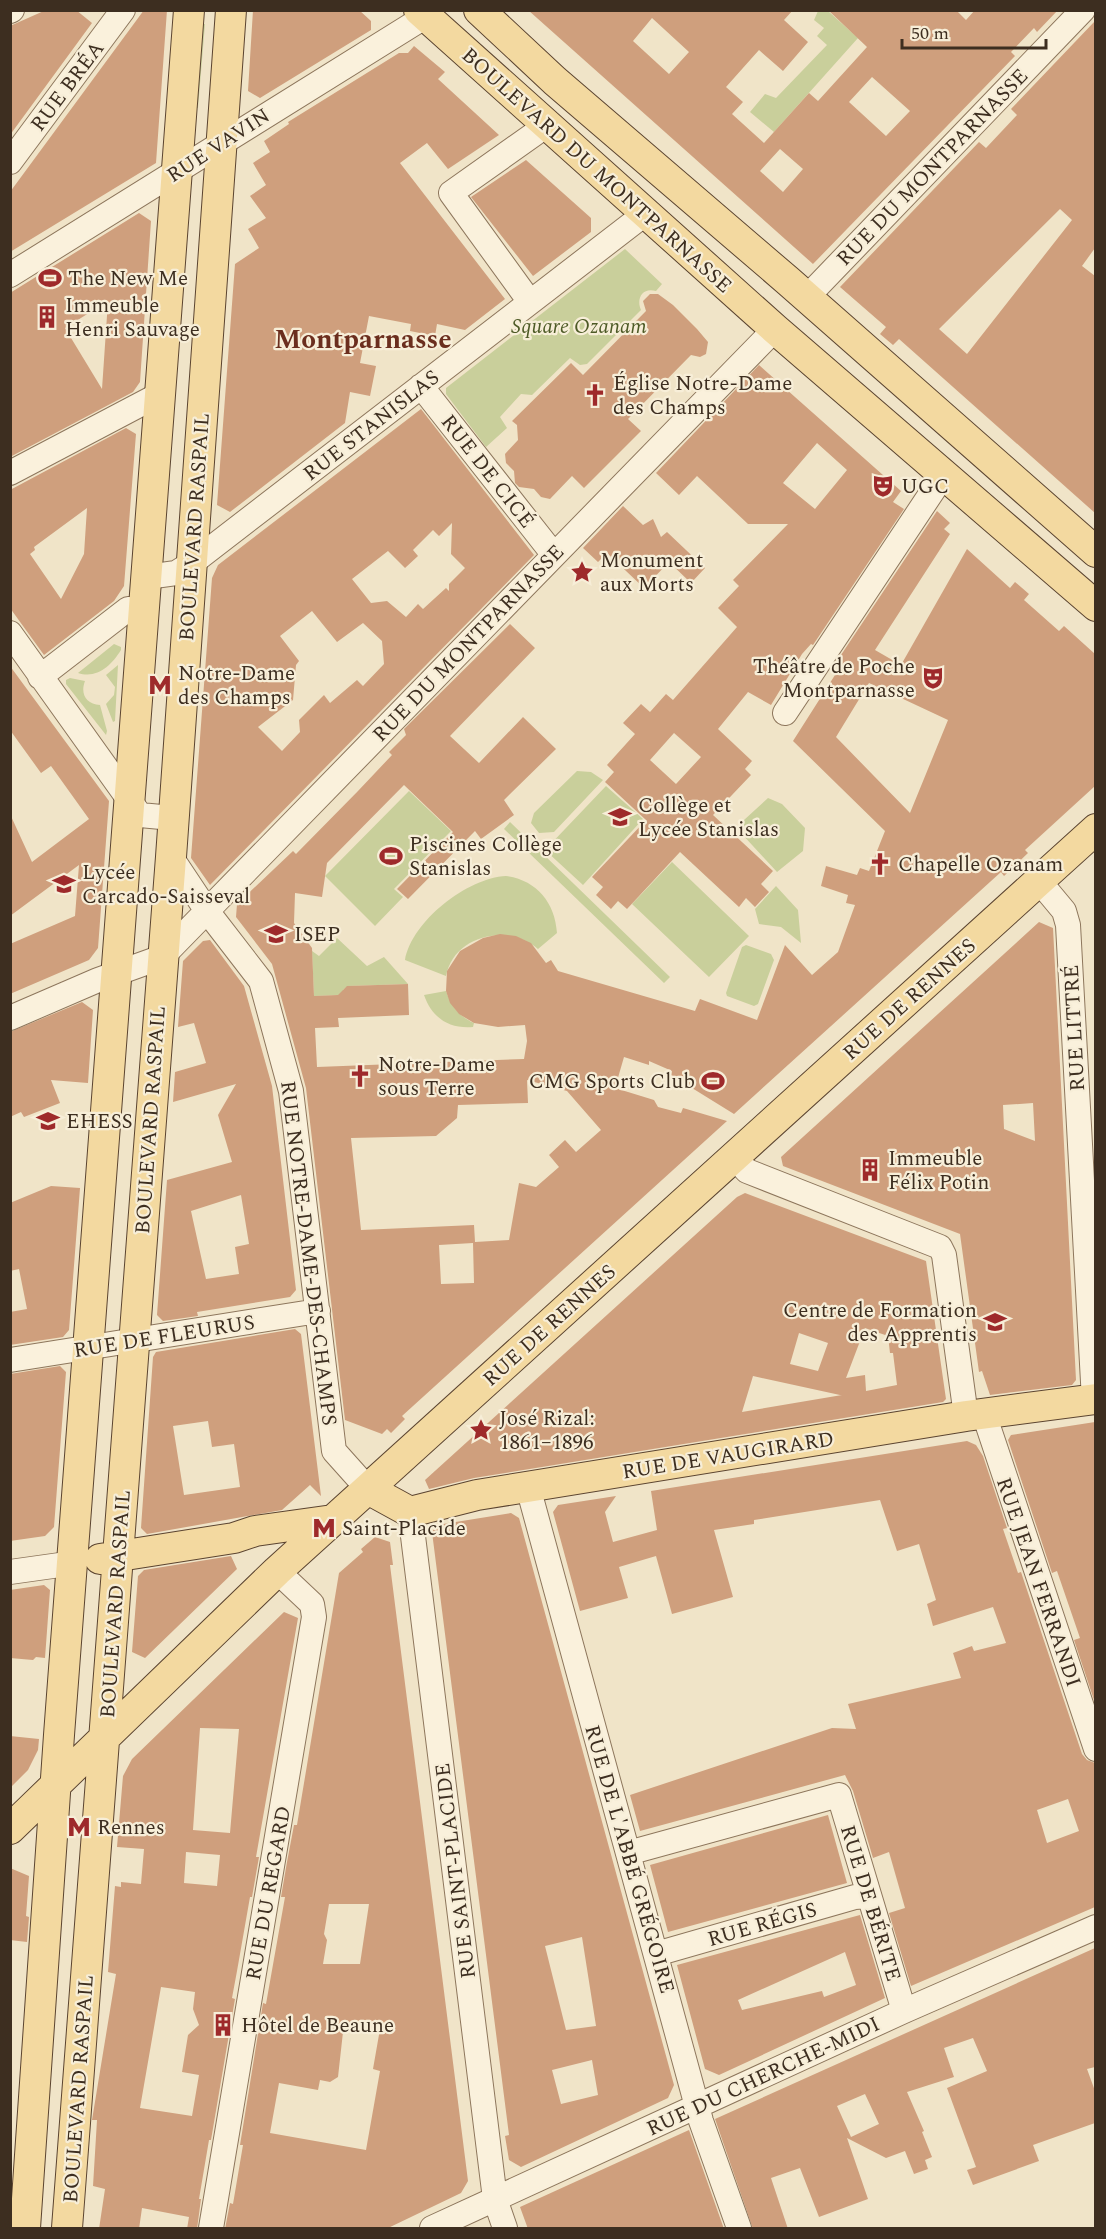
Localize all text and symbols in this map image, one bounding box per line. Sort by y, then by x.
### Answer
scale bar [902,12,1046,50]
text: 50 m [911,20,949,47]
street label: RUE BRÉA [23,34,113,139]
street label: BOULEVARD DU MONTPARNASSE [454,40,739,301]
street label: RUE DU MONTPARNASSE [829,61,1036,274]
street label: RUE VAVIN [160,100,277,191]
place label: The New Me [68,263,188,295]
sports icon: The New Me [37,265,63,291]
place label: Immeuble Henri Sauvage [65,290,200,346]
building icon: Immeuble Henri Sauvage [34,304,60,330]
park label: Square Ozanam [511,311,647,343]
district label: Montparnasse [274,319,452,361]
street label: RUE STANISLAS [297,362,447,489]
place label: Église Notre-Dame des Champs [613,368,792,424]
church icon: Église Notre-Dame des Champs [582,382,608,408]
street label: RUE DE CICÉ [432,408,542,535]
street label: BOULEVARD RASPAIL [171,412,219,642]
place label: UGC [901,471,949,503]
theatre icon: UGC [870,473,896,499]
street label: RUE DU MONTPARNASSE [365,537,572,750]
place label: Monument aux Morts [600,545,703,601]
place icon: Monument aux Morts [569,559,595,585]
place label: Théâtre de Poche Montparnasse [753,651,915,707]
place label: Notre-Dame des Champs [178,658,295,714]
theatre icon: Théâtre de Poche Montparnasse [920,665,946,691]
metro station icon: Notre-Dame des Champs [147,672,173,698]
place label: Collège et Lycée Stanislas [638,790,779,846]
school or university icon: Collège et Lycée Stanislas [607,804,633,830]
place label: Piscines Collège Stanislas [409,829,562,885]
sports icon: Piscines Collège Stanislas [378,843,404,869]
place label: Chapelle Ozanam [898,849,1063,881]
church icon: Chapelle Ozanam [867,851,893,877]
place label: Lycée Carcado-Saisseval [82,857,250,913]
school or university icon: Lycée Carcado-Saisseval [51,871,77,897]
place label: ISEP [294,919,340,951]
school or university icon: ISEP [263,921,289,947]
street label: RUE DE RENNES [836,931,984,1069]
street label: RUE LITTRÉ [1056,964,1094,1092]
street label: BOULEVARD RASPAIL [127,1005,175,1235]
place label: Notre-Dame sous Terre [378,1049,495,1105]
church icon: Notre-Dame sous Terre [347,1063,373,1089]
place label: CMG Sports Club [529,1066,695,1098]
sports icon: CMG Sports Club [700,1068,726,1094]
street label: RUE NOTRE-DAME-DES-CHAMPS [271,1079,345,1428]
place label: EHESS [66,1106,133,1138]
school or university icon: EHESS [35,1108,61,1134]
place label: Immeuble Félix Potin [888,1143,989,1199]
building icon: Immeuble Félix Potin [857,1157,883,1183]
street label: RUE DE RENNES [476,1257,624,1395]
place label: Centre de Formation des Apprentis [783,1295,977,1351]
street label: RUE DE FLEURUS [71,1307,257,1367]
school or university icon: Centre de Formation des Apprentis [982,1309,1008,1335]
place label: José Rizal: 1861–1896 [499,1403,595,1459]
place icon: José Rizal: 1861–1896 [468,1417,494,1443]
street label: RUE DE VAUGIRARD [620,1423,836,1489]
street label: RUE JEAN FERRANDI [987,1473,1089,1692]
street label: BOULEVARD RASPAIL [92,1489,140,1719]
place label: Saint-Placide [342,1513,466,1545]
metro station icon: Saint-Placide [311,1515,337,1541]
street label: RUE DE L'ABBÉ GRÉGOIRE [575,1721,683,1997]
street label: RUE SAINT-PLACIDE [427,1761,485,1981]
street label: RUE DU REGARD [238,1803,300,1983]
place label: Rennes [97,1812,165,1844]
metro station icon: Rennes [66,1814,92,1840]
street label: RUE DE BÉRITE [831,1821,909,1985]
street label: RUE RÉGIS [704,1894,821,1956]
street label: BOULEVARD RASPAIL [55,1974,103,2204]
street label: RUE DU CHERCHE-MIDI [641,2009,885,2145]
place label: Hôtel de Beaune [241,2010,394,2042]
building icon: Hôtel de Beaune [210,2012,236,2038]

